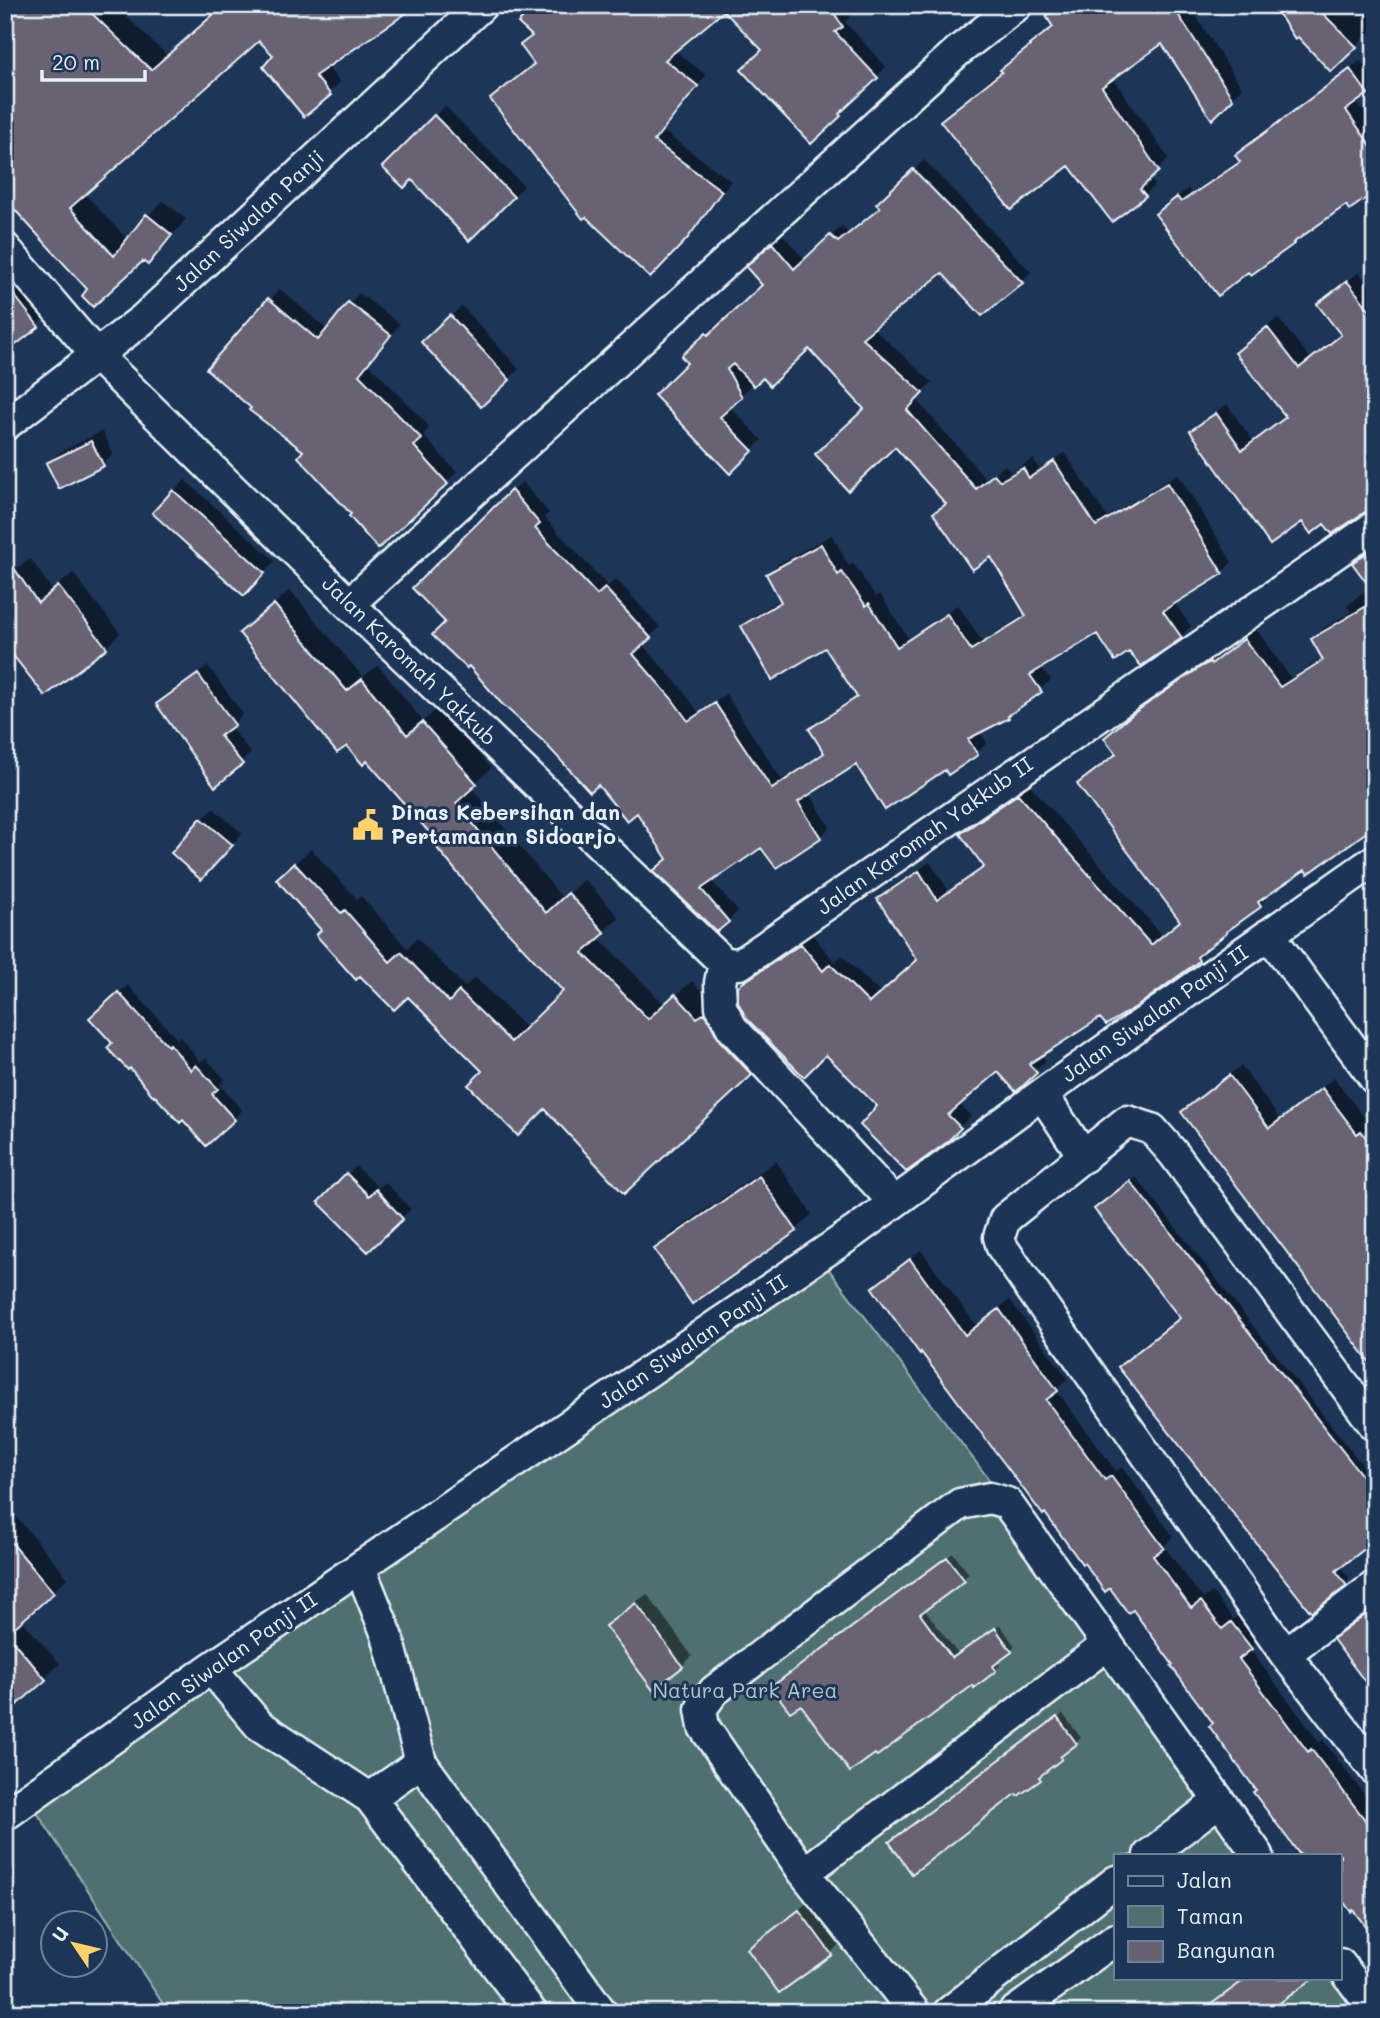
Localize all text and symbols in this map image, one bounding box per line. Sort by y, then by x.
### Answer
scale bar [42,38,145,82]
text: 20 m [52,48,100,75]
street label: Jalan Siwalan Panji [167,143,329,297]
street label: Jalan Karomah Yakkub [317,569,503,750]
street label: Jalan Karomah Yakkub II [811,750,1037,920]
place label: Dinas Kebersihan dan Pertamanan Sidoarjo [391,798,620,849]
public building icon: Dinas Kebersihan dan Pertamanan Sidoarjo [351,808,385,842]
street label: Jalan Siwalan Panji II [1056,938,1253,1087]
street label: Jalan Siwalan Panji II [593,1268,792,1414]
street label: Jalan Siwalan Panji II [125,1585,322,1734]
park label: Natura Park Area [652,1676,838,1703]
legend [1114,1854,1342,1980]
text: Jalan [1177,1866,1232,1893]
text: Taman [1177,1902,1243,1929]
north arrow [38,1910,108,1980]
text: U [46,1921,74,1947]
text: Bangunan [1177,1936,1275,1963]

